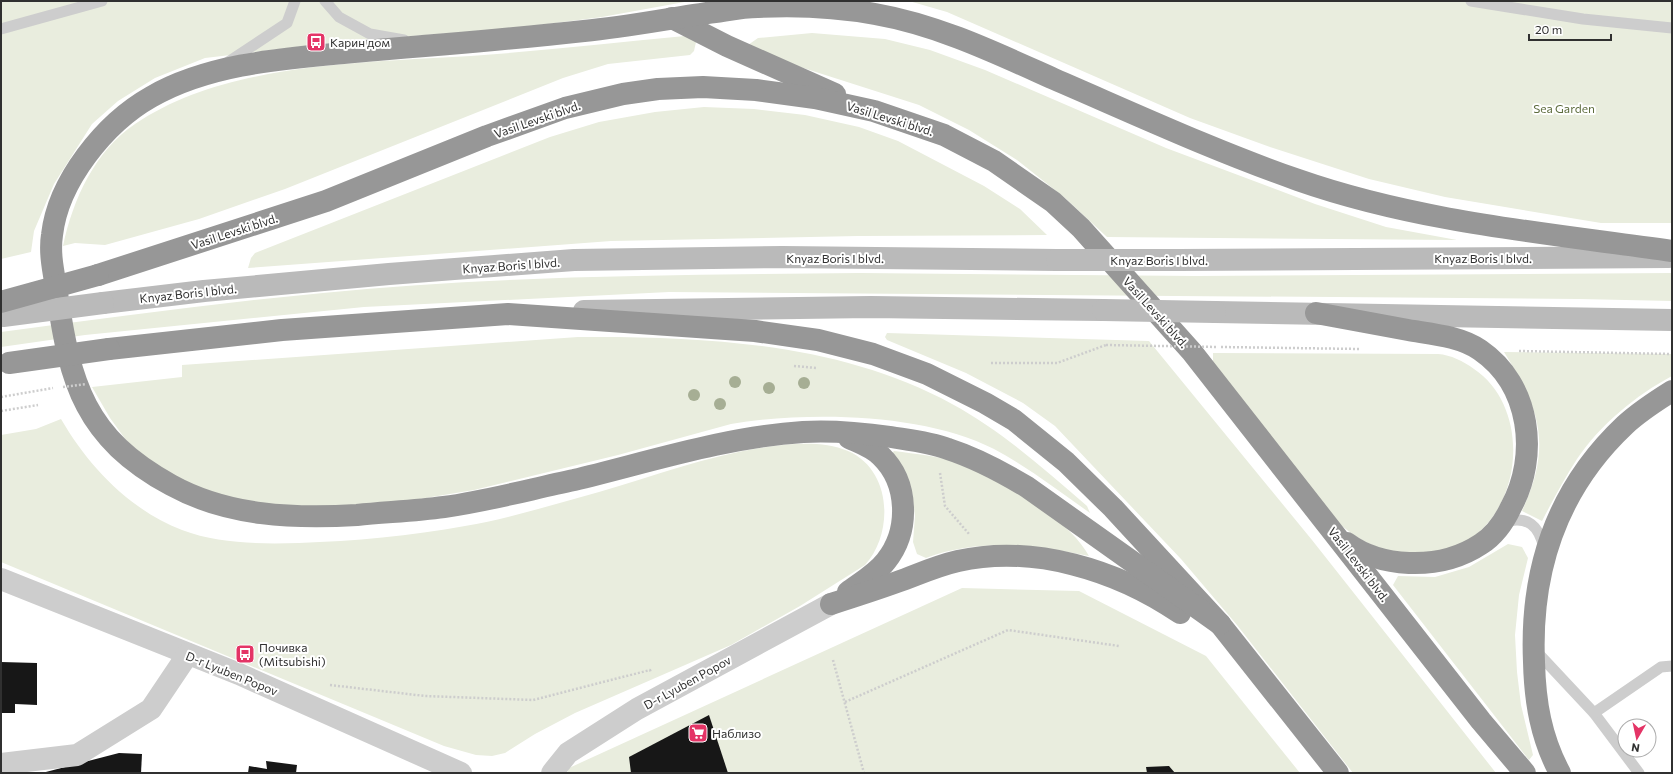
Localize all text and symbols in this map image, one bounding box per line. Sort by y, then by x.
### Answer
scale bar [1529,16,1611,42]
text: 20 m [1535,22,1562,36]
bus stop icon: Карин дом [305,31,327,53]
place label: Карин дом [330,35,390,49]
street label: Vasil Levski blvd. [492,98,582,140]
street label: Vasil Levski blvd. [845,98,935,138]
park label: Sea Garden [1533,101,1595,115]
street label: Vasil Levski blvd. [189,210,279,252]
street label: Knyaz Boris I blvd. [786,251,884,265]
street label: Knyaz Boris I blvd. [1434,251,1532,265]
street label: Knyaz Boris I blvd. [1110,253,1208,267]
street label: Knyaz Boris I blvd. [462,255,560,275]
street label: Vasil Levski blvd. [1121,274,1191,350]
street label: Knyaz Boris I blvd. [139,281,237,305]
street label: Vasil Levski blvd. [1326,524,1392,604]
place label: Почивка (Mitsubishi) [259,640,326,668]
bus stop icon: Почивка (Mitsubishi) [234,643,256,665]
street label: D-r Lyuben Popov [184,648,280,698]
street label: D-r Lyuben Popov [641,652,733,712]
north arrow [1617,718,1657,758]
supermarket icon: Наблизо [687,722,709,744]
place label: Наблизо [712,726,761,740]
text: N [1630,741,1640,755]

